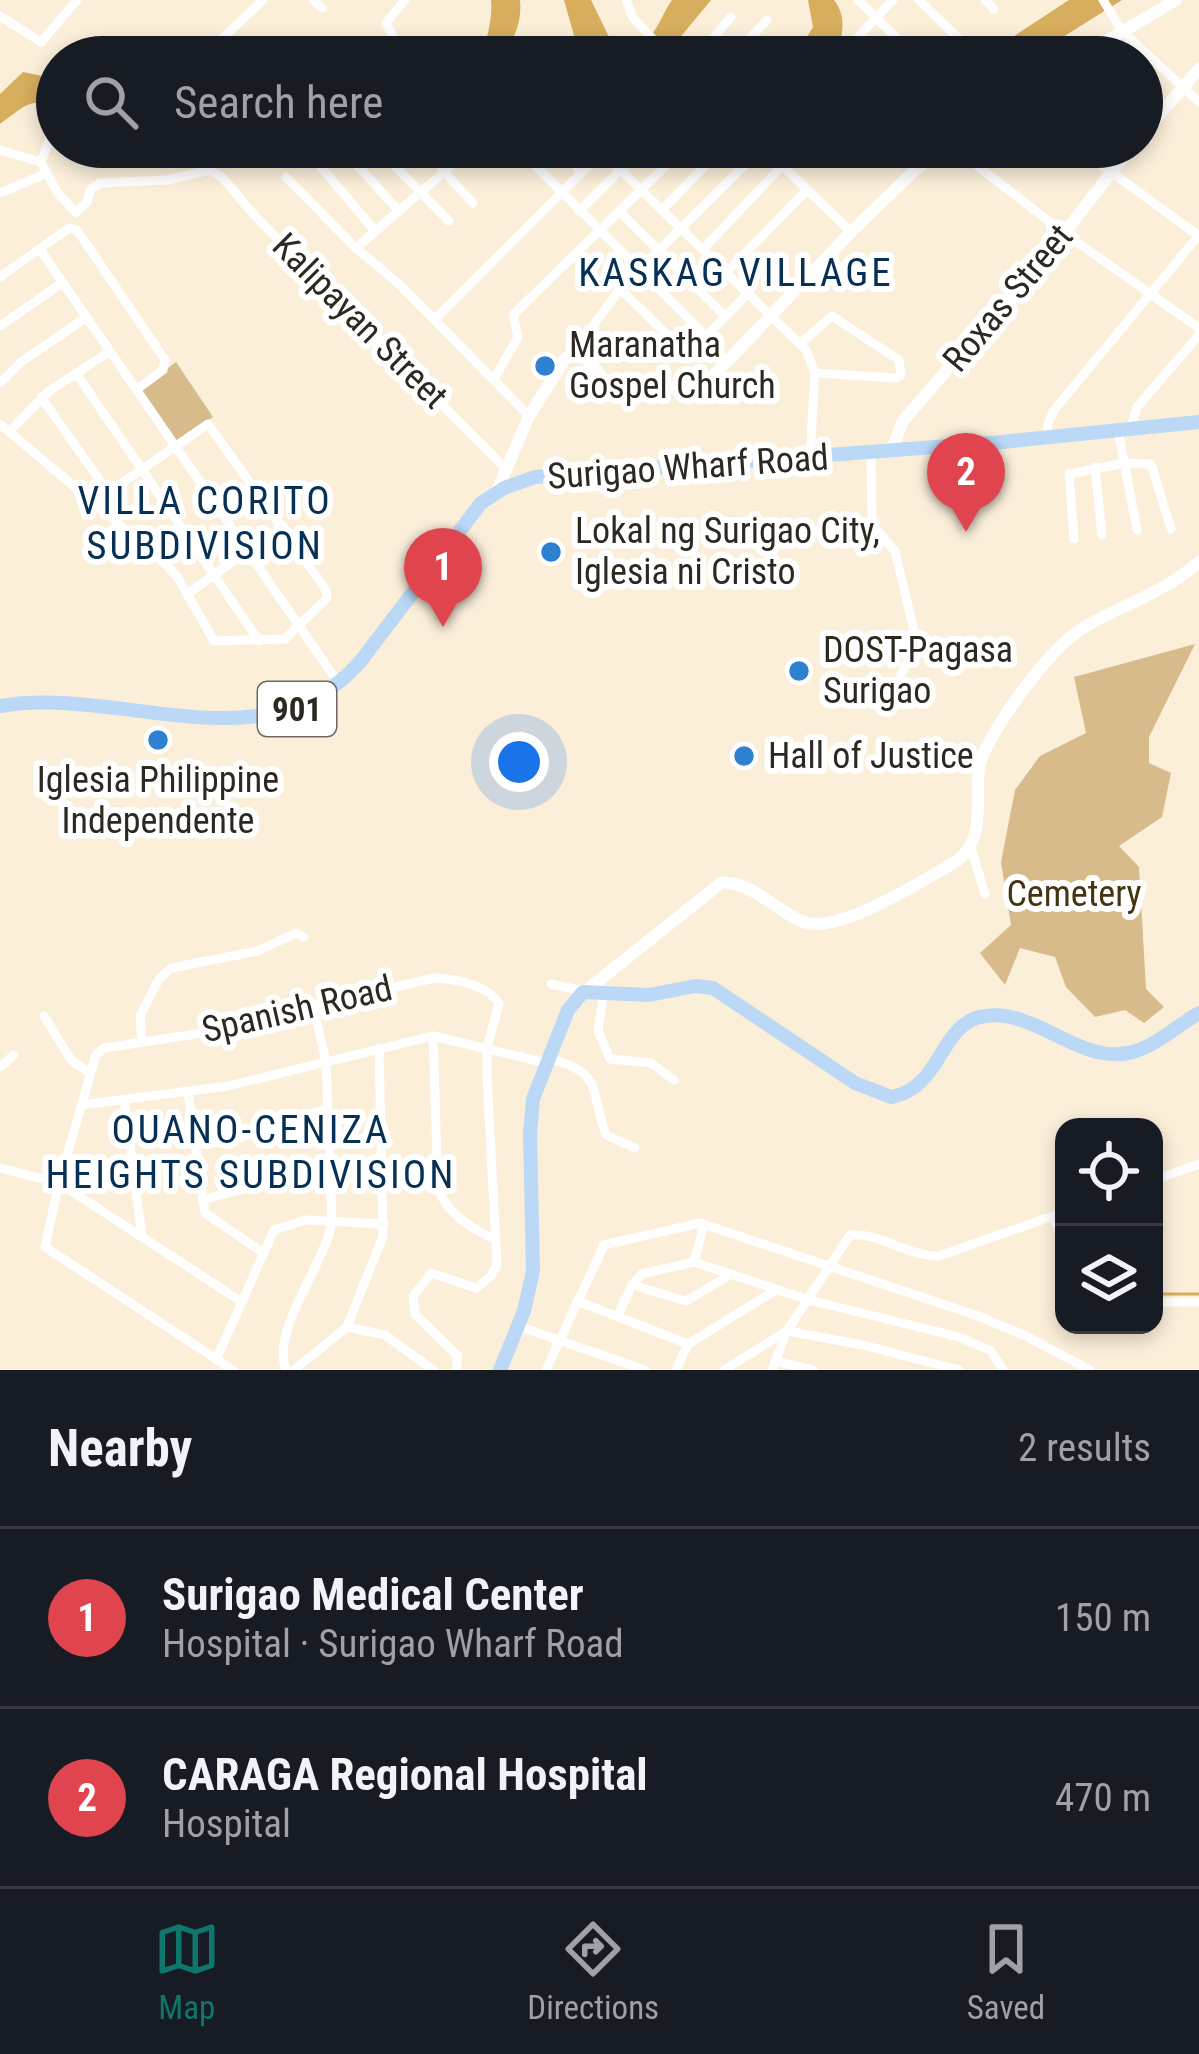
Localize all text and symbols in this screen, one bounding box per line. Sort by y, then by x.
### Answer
search box [36,36,1163,168]
icon: search [78,69,144,135]
text: Search here [174,76,383,129]
street label: Roxas Street [934,216,1082,380]
street label: Kalipayan Street [264,225,456,417]
district label: KASKAG VILLAGE [578,250,894,296]
place label: Maranatha Gospel Church [569,324,776,407]
marker: Maranatha Gospel Church [532,353,558,379]
pin: 2 [927,433,1005,532]
street label: Surigao Wharf Road [546,436,830,498]
district label: VILLA CORITO SUBDIVISION [77,478,333,569]
place label: Lokal ng Surigao City, Iglesia ni Cristo [575,510,880,593]
pin: 1 [404,528,482,627]
marker: Lokal ng Surigao City, Iglesia ni Cristo [538,539,564,565]
place label: DOST-Pagasa Surigao [823,629,1013,712]
marker: DOST-Pagasa Surigao [786,658,812,684]
road number: 901 [258,682,336,736]
marker: Iglesia Philippine Independente [145,727,171,753]
your location [489,732,549,792]
place label: Hall of Justice [768,735,974,777]
marker: Hall of Justice [731,743,757,769]
place label: Iglesia Philippine Independente [37,759,279,842]
park label: Cemetery [1006,873,1142,915]
street label: Spanish Road [198,967,396,1051]
district label: OUANO-CENIZA HEIGHTS SUBDIVISION [46,1107,456,1198]
map controls [1055,1118,1163,1334]
button: locate [1055,1118,1163,1226]
button: layers [1055,1226,1163,1334]
text: Nearby [48,1419,192,1478]
text: 2 results [1018,1425,1151,1471]
text: Surigao Medical Center [162,1568,584,1621]
text: 1 [77,1595,97,1641]
text: 150 m [1055,1595,1151,1641]
text: Hospital · Surigao Wharf Road [162,1621,624,1667]
text: CARAGA Regional Hospital [162,1748,648,1801]
text: 2 [77,1775,97,1821]
text: 470 m [1055,1775,1151,1821]
text: Hospital [162,1801,291,1847]
tab: Map [154,1916,220,2027]
tab: Directions [527,1916,659,2027]
tab: Saved [967,1916,1045,2027]

